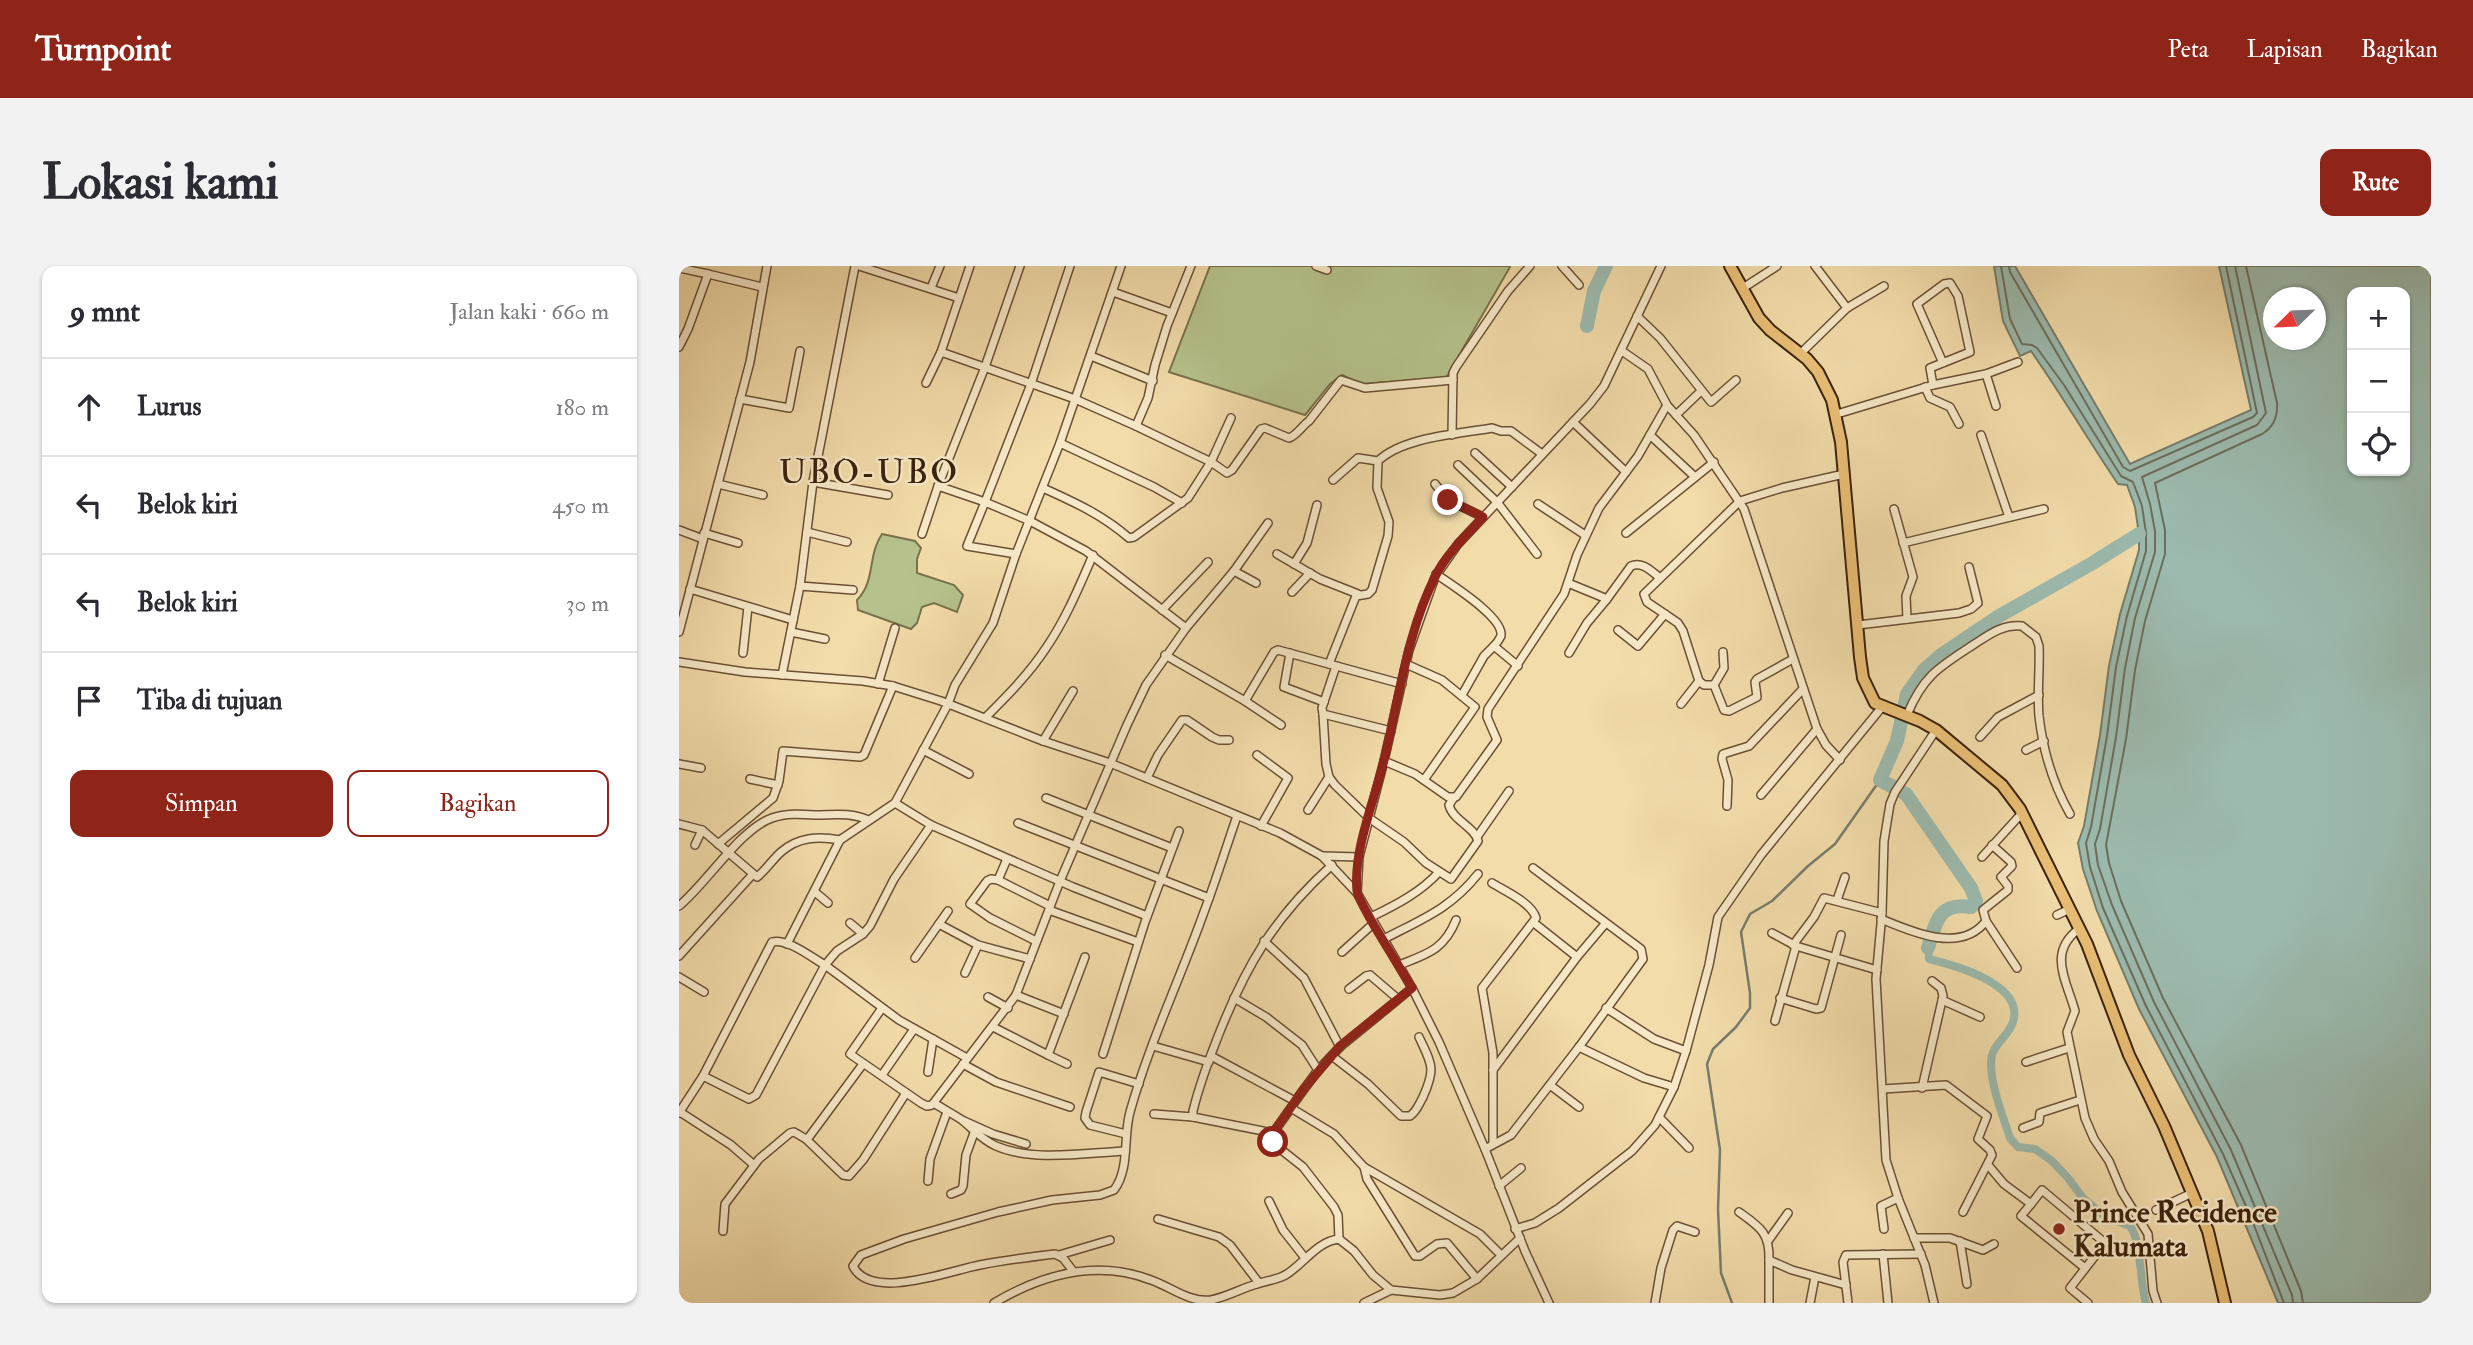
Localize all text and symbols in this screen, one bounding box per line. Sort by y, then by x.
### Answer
text: Turnpoint [35,29,171,70]
text: Peta [2167,34,2209,65]
text: Lapisan [2247,34,2323,65]
text: Bagikan [2361,34,2438,65]
button: Rute [2320,149,2431,216]
text: Lokasi kami [42,152,279,213]
north arrow [2263,287,2326,350]
map controls [2347,287,2410,476]
button: + [2347,287,2410,350]
text: 9 mnt [70,293,140,330]
text: Jalan kaki · 660 m [449,297,609,326]
button: − [2347,350,2410,413]
icon: ahead [70,388,108,426]
text: Lurus [137,391,201,423]
text: 180 m [556,393,609,422]
button: locate [2347,413,2410,476]
district label: UBO-UBO [779,452,959,493]
route end [1432,484,1463,515]
icon: left [70,486,108,524]
text: Belok kiri [137,489,238,521]
text: 450 m [552,491,609,520]
icon: left [70,584,108,622]
text: Belok kiri [137,587,238,619]
text: 30 m [566,589,609,618]
icon: arrive [70,682,108,720]
text: Tiba di tujuan [137,685,282,717]
button: Simpan [70,770,333,837]
button: Bagikan [347,770,609,837]
route start [1257,1126,1288,1157]
place label: Prince Recidence Kalumata [2073,1194,2277,1265]
marker: Prince Recidence Kalumata [2051,1221,2067,1237]

